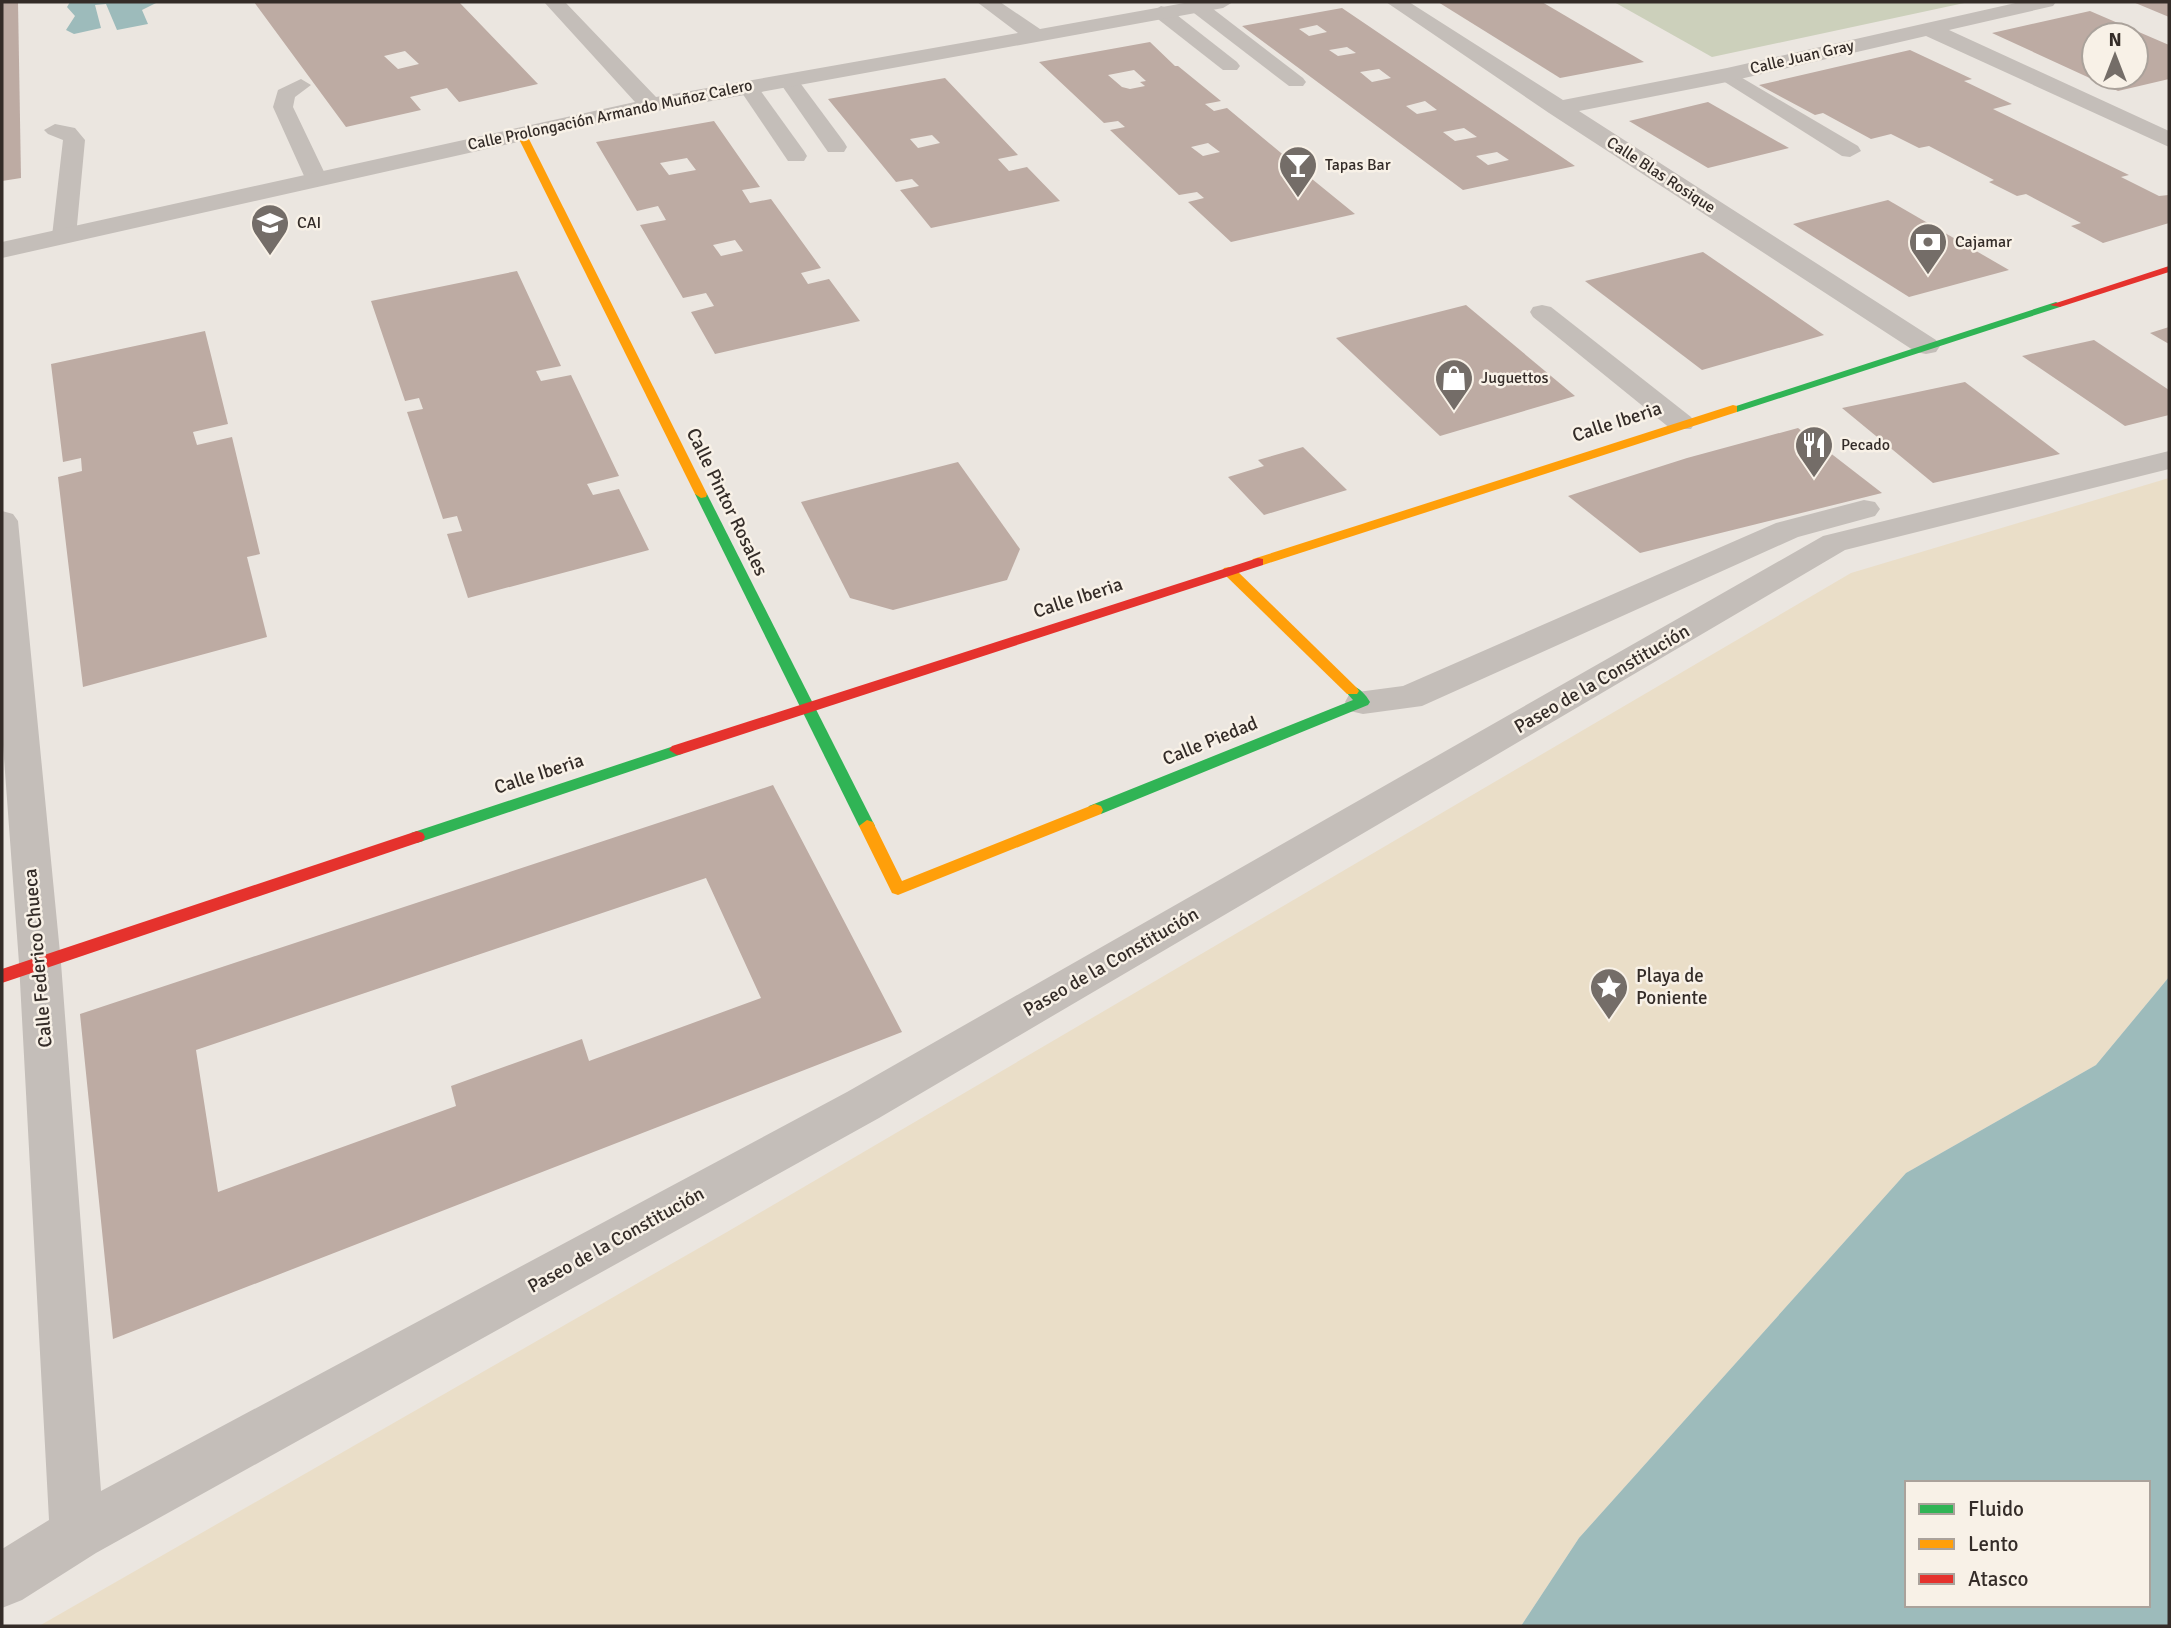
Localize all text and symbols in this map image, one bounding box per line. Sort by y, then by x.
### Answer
north arrow [2080,21,2150,91]
text: N [2108,28,2122,52]
street label: Calle Juan Gray [1748,35,1856,79]
street label: Calle Prolongación Armando Muñoz Calero [466,75,754,155]
street label: Calle Blas Rosique [1603,132,1719,218]
bar icon: Tapas Bar [1277,144,1319,199]
place label: Tapas Bar [1325,155,1391,175]
school or university icon: CAI [249,202,291,257]
place label: CAI [297,213,321,233]
bank icon: Cajamar [1907,221,1949,276]
place label: Cajamar [1955,232,2012,252]
shop icon: Juguettos [1433,357,1475,412]
place label: Juguettos [1481,368,1548,388]
street label: Calle Iberia [1569,396,1665,448]
street label: Calle Pintor Rosales [681,424,773,580]
restaurant icon: Pecado [1793,424,1835,479]
place label: Pecado [1841,435,1890,455]
street label: Calle Iberia [1030,572,1126,624]
street label: Paseo de la Constitución [1510,619,1694,739]
street label: Calle Piedad [1159,711,1261,771]
street label: Calle Iberia [491,748,587,800]
street label: Calle Federico Chueca [18,868,58,1048]
street label: Paseo de la Constitución [1019,902,1203,1022]
place label: Playa de Poniente [1636,964,1708,1010]
place icon: Playa de Poniente [1588,966,1630,1021]
street label: Paseo de la Constitución [523,1181,709,1299]
legend [1905,1481,2150,1607]
text: Fluido [1968,1496,2024,1522]
text: Lento [1968,1531,2018,1557]
text: Atasco [1968,1566,2028,1592]

